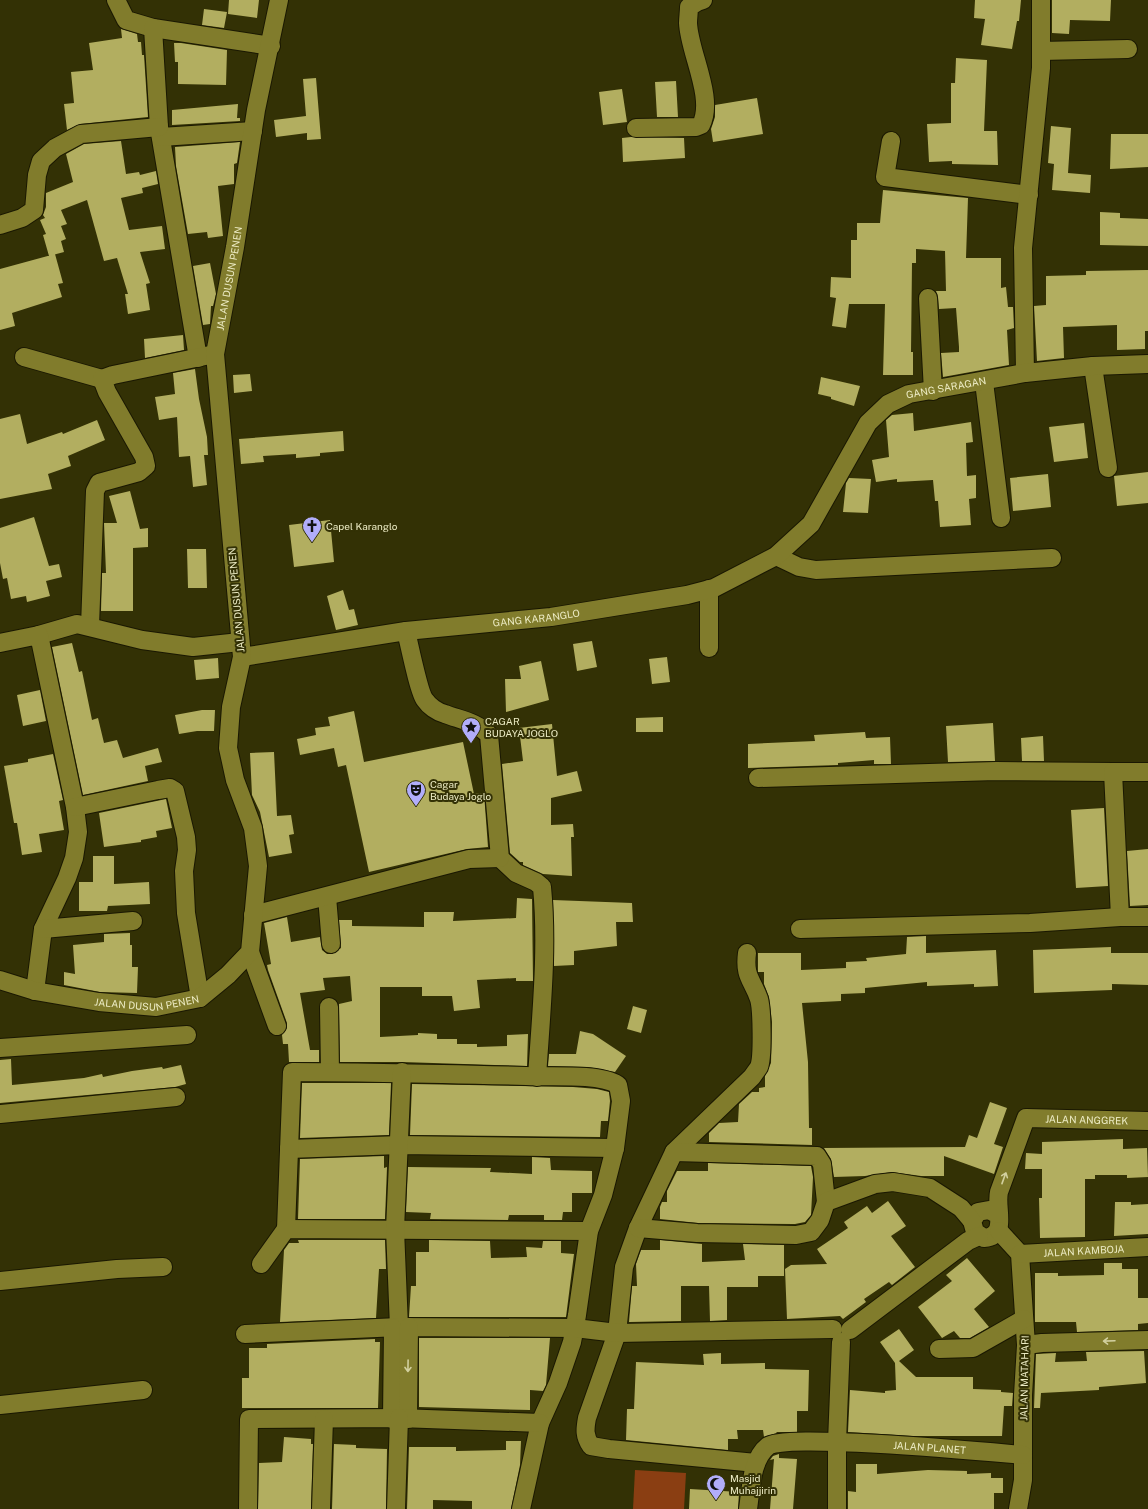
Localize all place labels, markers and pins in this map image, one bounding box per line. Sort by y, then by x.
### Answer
church icon: Capel Karanglo [301,515,323,543]
place label: Capel Karanglo [326,520,398,532]
place label: CAGAR BUDAYA JOGLO [485,715,558,739]
place icon: CAGAR BUDAYA JOGLO [460,716,482,744]
place label: Cagar Budaya Joglo [430,778,492,802]
theatre icon: Cagar Budaya Joglo [405,779,427,807]
place label: Masjid Muhajjirin [730,1472,776,1496]
mosque icon: Masjid Muhajjirin [705,1473,727,1501]

